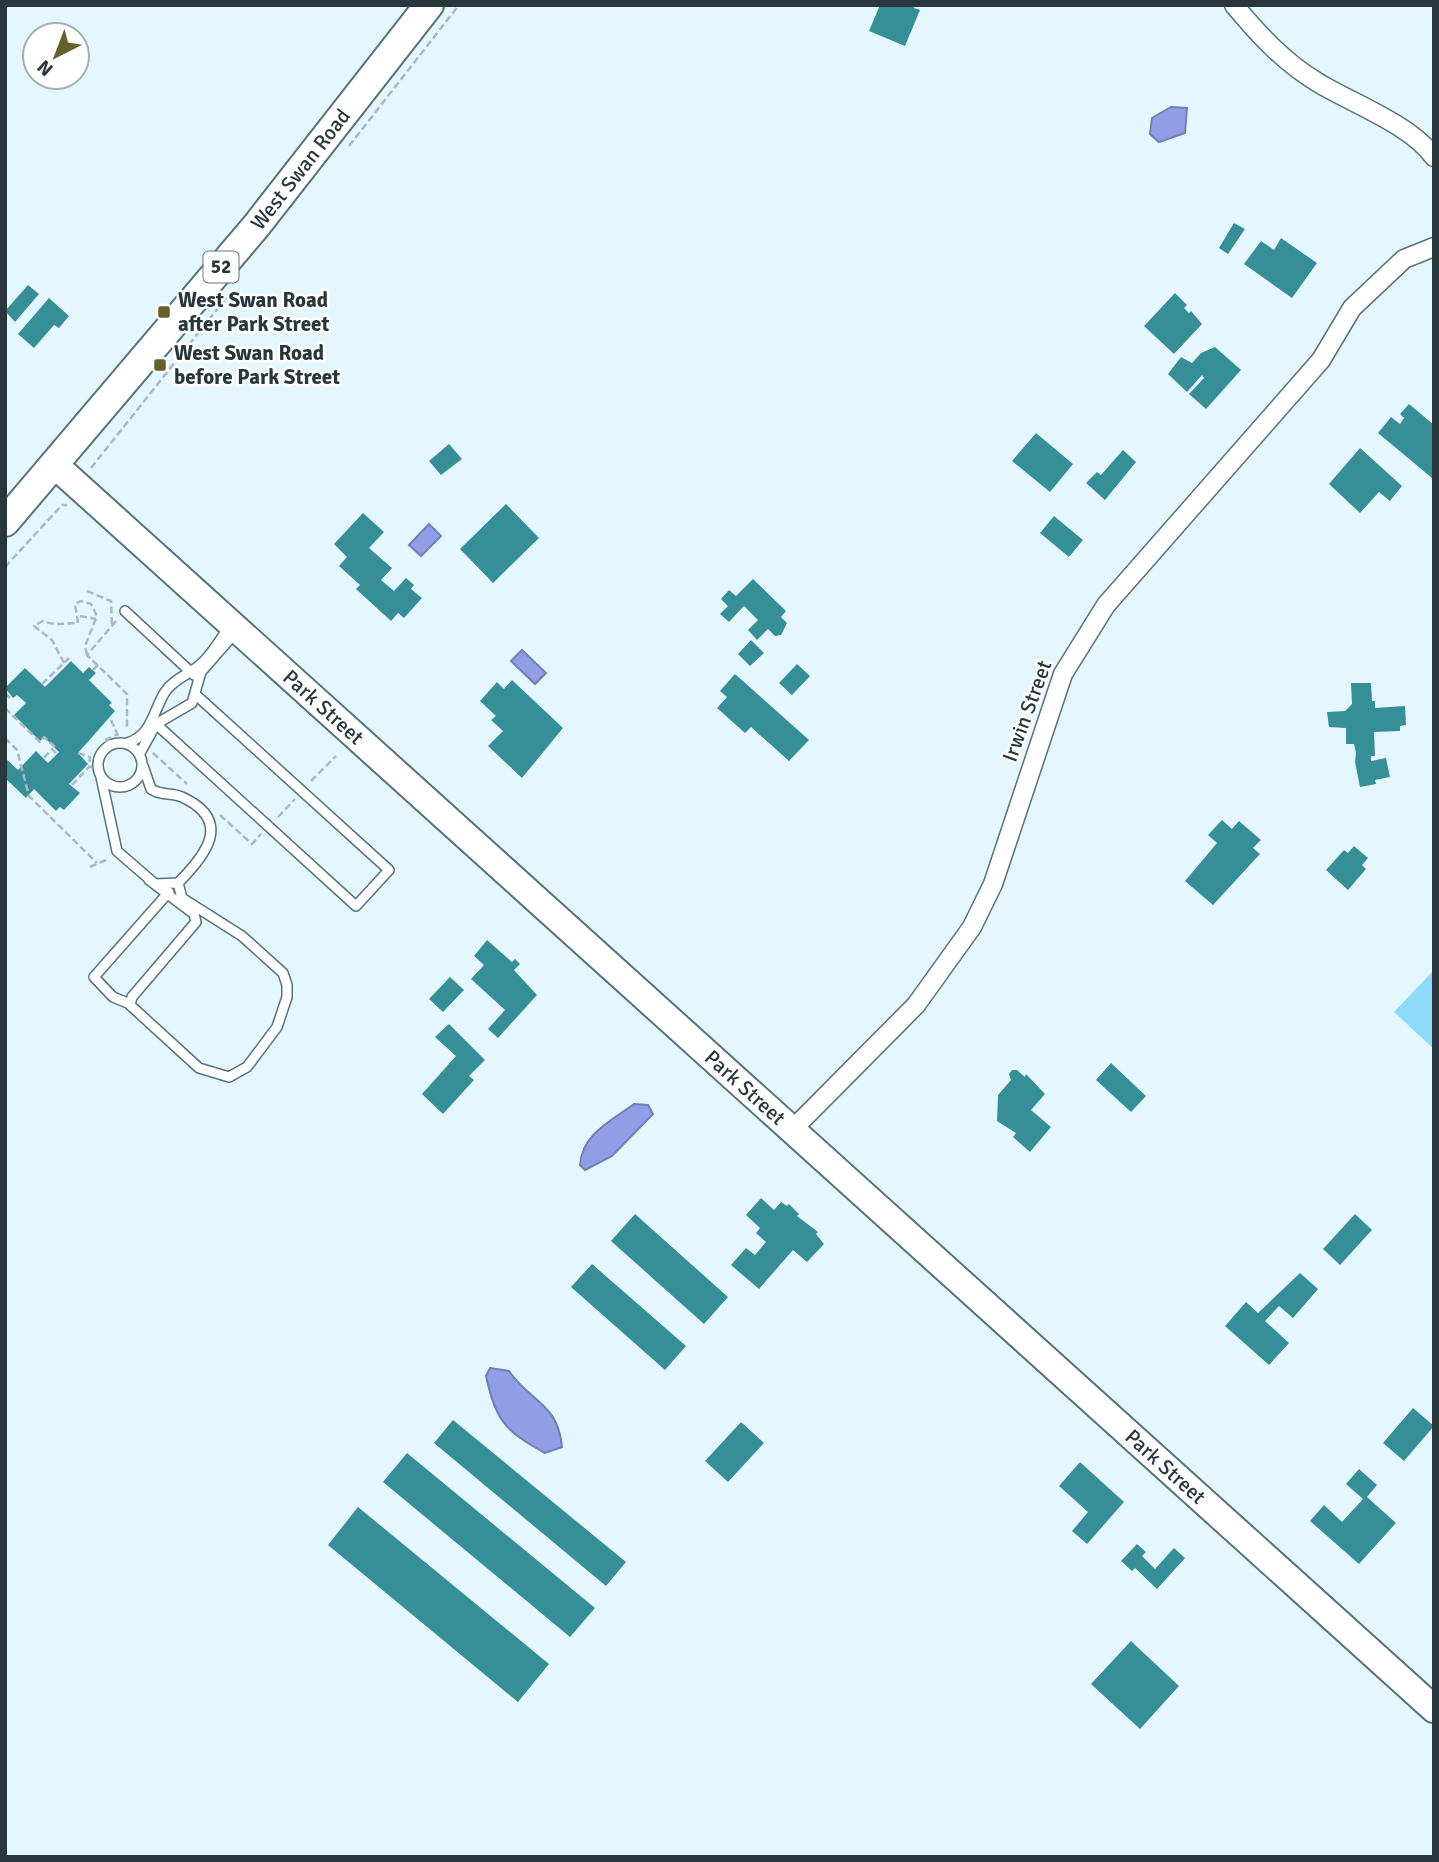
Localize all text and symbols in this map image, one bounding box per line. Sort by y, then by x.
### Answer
north arrow [21,21,91,91]
text: N [32,55,58,81]
street label: West Swan Road [245,104,356,235]
road number: 52 [204,252,238,282]
place label: West Swan Road after Park Street [178,287,330,337]
marker: West Swan Road after Park Street [156,304,172,320]
place label: West Swan Road before Park Street [174,340,340,390]
marker: West Swan Road before Park Street [152,357,168,373]
street label: Irwin Street [997,657,1057,765]
street label: Park Street [278,664,369,750]
street label: Park Street [699,1045,791,1131]
street label: Park Street [1120,1424,1211,1510]

